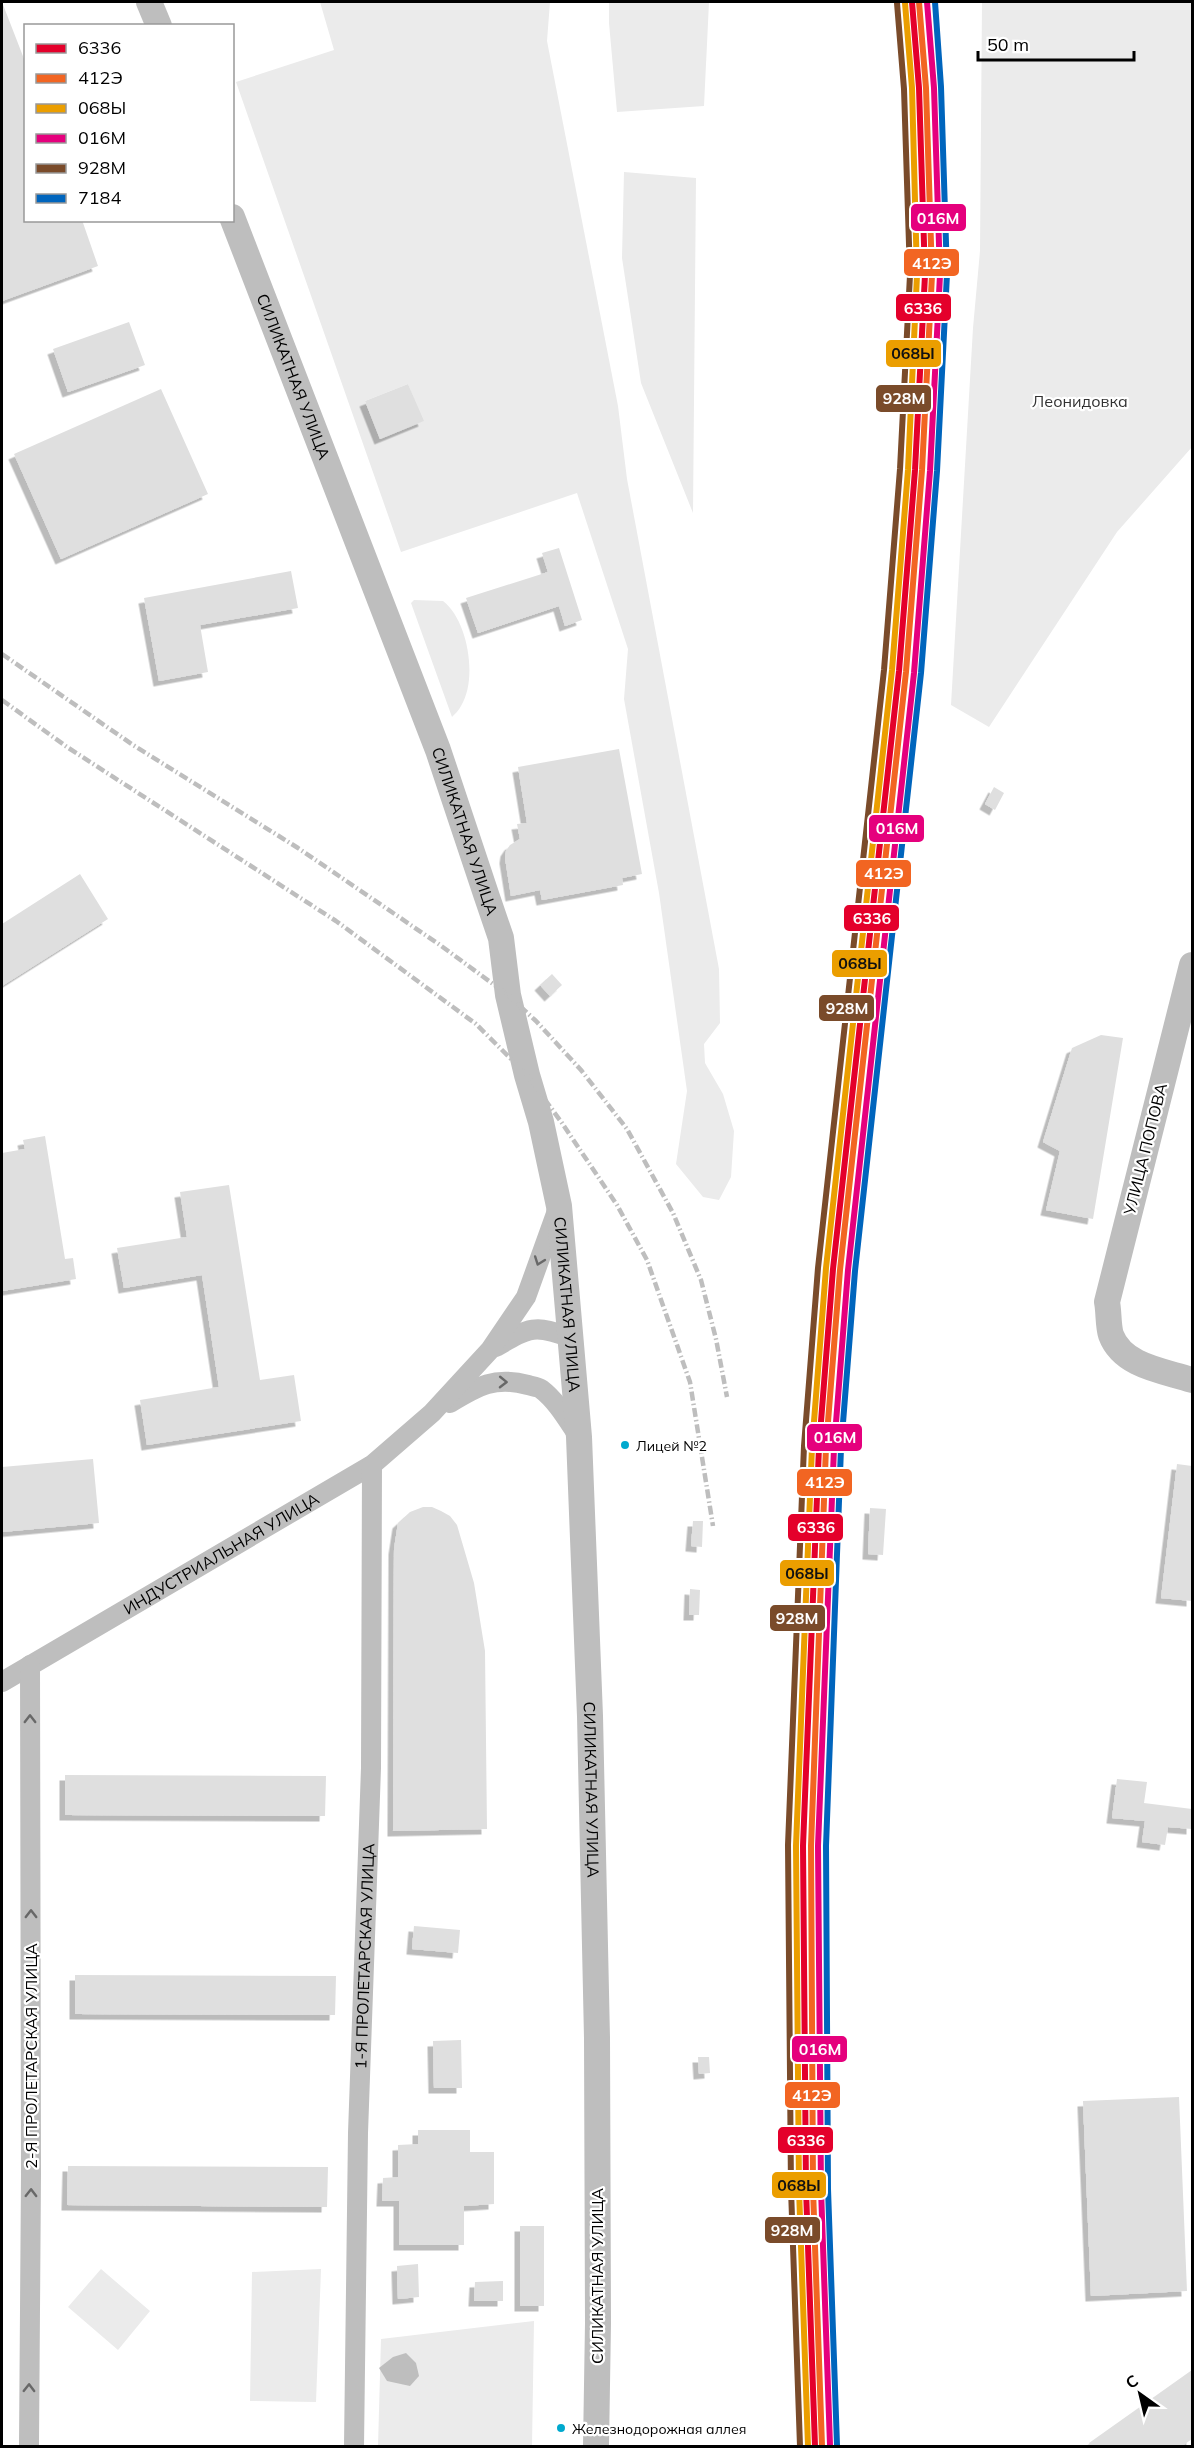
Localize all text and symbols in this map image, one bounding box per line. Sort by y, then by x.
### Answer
legend [24,24,234,222]
scale bar [978,24,1134,62]
text: 50 m [987,33,1029,56]
text: 6336 [78,36,121,59]
text: 412Э [78,66,123,89]
text: 068Ы [78,96,126,119]
text: 016М [78,126,126,149]
text: 928М [78,156,126,179]
text: 7184 [78,186,121,209]
line badge: 016М [910,203,967,232]
text: 016М [917,208,959,228]
line badge: 412Э [903,248,960,277]
text: 412Э [912,253,952,273]
street label: СИЛИКАТНАЯ УЛИЦА [253,291,335,462]
line badge: 6336 [895,293,952,322]
text: 6336 [904,298,943,318]
line badge: 068Ы [885,339,942,368]
text: 068Ы [891,343,935,363]
line badge: 928М [875,384,932,413]
text: 928М [883,388,925,408]
park label: Леонидовка [1032,391,1128,411]
street label: СИЛИКАТНАЯ УЛИЦА [428,745,503,918]
line badge: 016М [868,814,925,843]
text: 016М [876,818,918,838]
line badge: 412Э [855,859,912,888]
text: 412Э [864,863,904,883]
line badge: 6336 [843,904,900,932]
text: 6336 [853,908,892,928]
line badge: 068Ы [831,949,888,978]
text: 068Ы [838,953,882,973]
line badge: 928М [818,994,875,1022]
text: 928М [826,998,868,1018]
street label: УЛИЦА ПОПОВА [1119,1081,1171,1218]
street label: СИЛИКАТНАЯ УЛИЦА [550,1216,585,1393]
one-way arrow [534,1255,547,1265]
one-way arrow [499,1376,508,1388]
line badge: 016М [806,1423,863,1452]
text: 016М [814,1427,856,1447]
place label: Лицей №2 [636,1437,707,1455]
marker: Лицей №2 [619,1439,631,1451]
line badge: 412Э [796,1468,853,1497]
text: 412Э [805,1472,845,1492]
street label: ИНДУСТРИАЛЬНАЯ УЛИЦА [120,1488,323,1619]
line badge: 6336 [787,1513,844,1542]
text: 6336 [797,1517,836,1537]
line badge: 068Ы [779,1559,835,1587]
text: 068Ы [785,1563,829,1583]
line badge: 928М [769,1604,826,1632]
text: 928М [776,1608,818,1628]
street label: СИЛИКАТНАЯ УЛИЦА [579,1701,604,1878]
one-way arrow [24,1715,36,1724]
street label: 1-Я ПРОЛЕТАРСКАЯ УЛИЦА [350,1843,378,2069]
one-way arrow [25,1910,37,1919]
street label: 2-Я ПРОЛЕТАРСКАЯ УЛИЦА [21,1943,41,2169]
line badge: 016М [791,2035,848,2063]
text: 016М [799,2039,841,2059]
line badge: 412Э [784,2081,841,2109]
text: 412Э [792,2085,832,2105]
line badge: 6336 [777,2126,834,2154]
text: 6336 [787,2130,826,2150]
line badge: 068Ы [771,2171,827,2199]
text: 068Ы [777,2175,821,2195]
street label: СИЛИКАТНАЯ УЛИЦА [587,2188,607,2364]
one-way arrow [25,2189,37,2198]
line badge: 928М [764,2216,821,2244]
text: 928М [771,2220,813,2240]
north arrow [1110,2364,1170,2424]
text: С [1121,2370,1142,2393]
one-way arrow [23,2384,35,2393]
place label: Железнодорожная аллея [572,2420,747,2438]
marker: Железнодорожная аллея [555,2422,567,2434]

